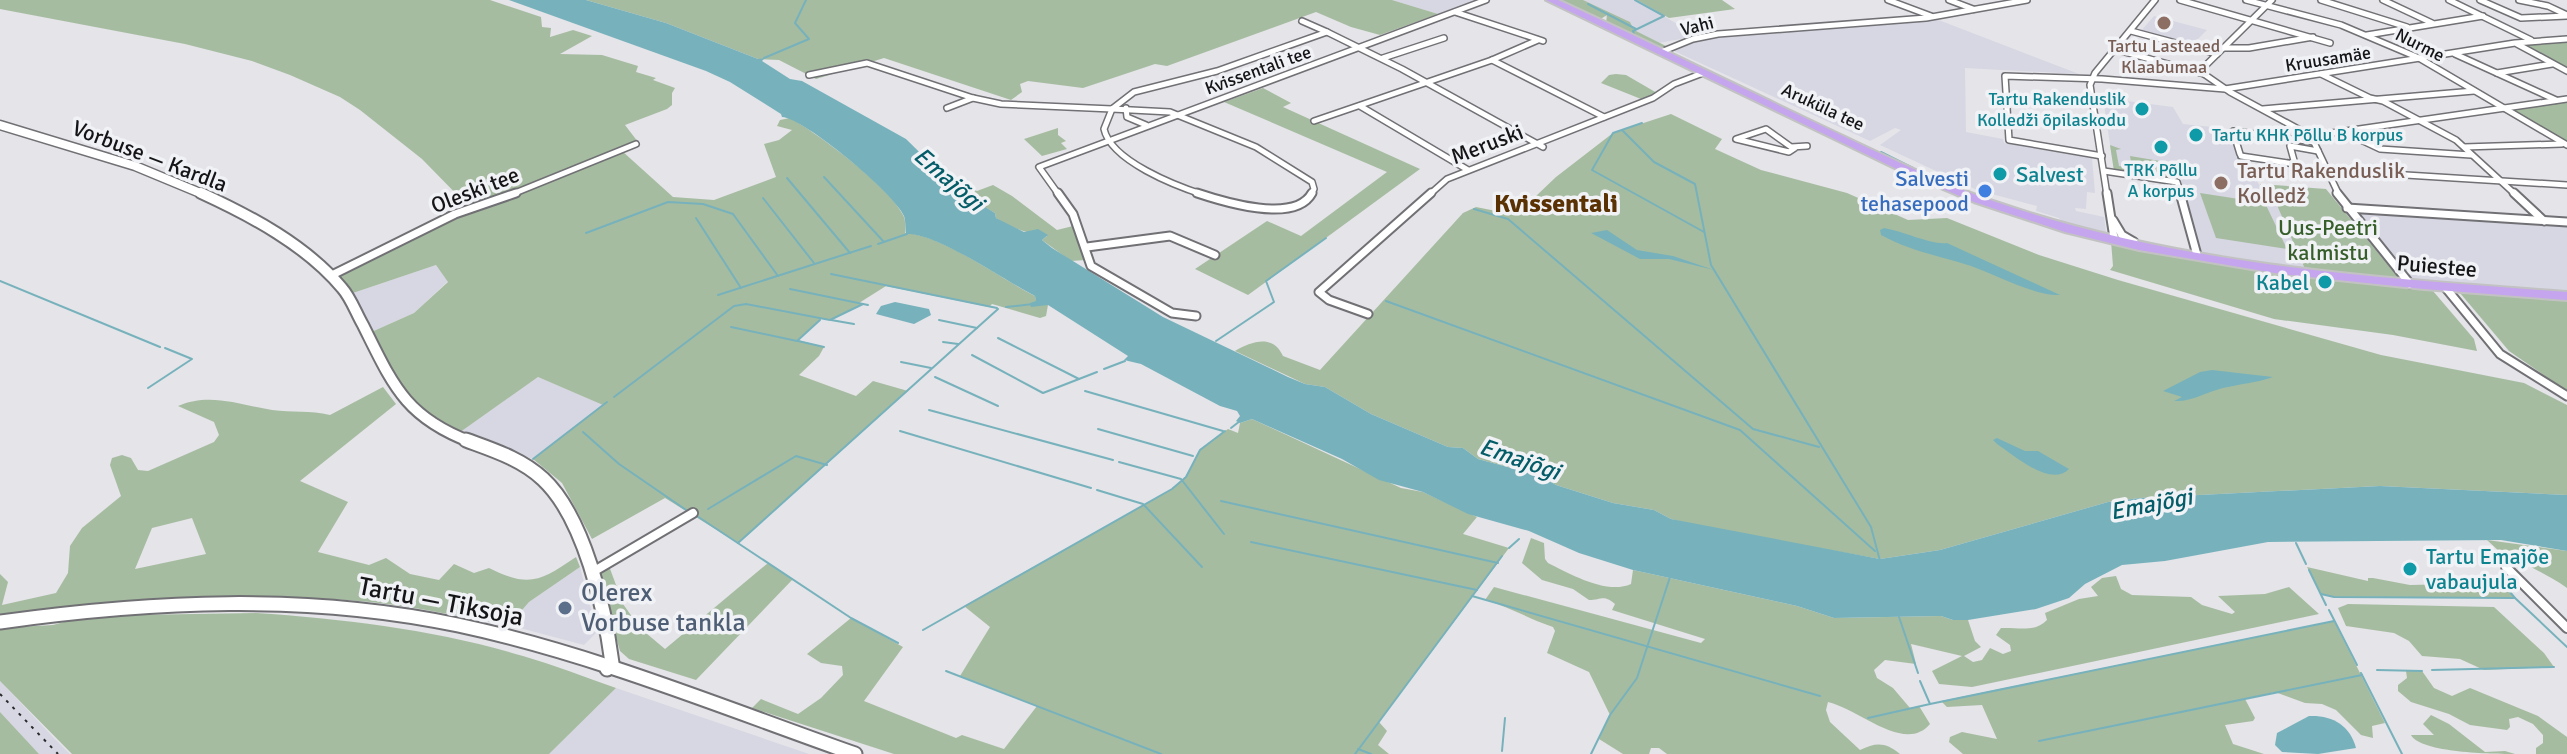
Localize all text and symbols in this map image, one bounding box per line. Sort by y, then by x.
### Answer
street label: Vahi [1678,11,1716,41]
marker: Tartu Lasteaed Klaabumaa [2155,14,2173,32]
street label: Nurme [2392,23,2448,67]
place label: Tartu Lasteaed Klaabumaa [2108,35,2220,78]
street label: Kvissentali tee [1202,41,1314,99]
street label: Kruusamäe [2284,41,2372,77]
street label: Aruküla tee [1778,78,1868,136]
place label: Tartu Rakenduslik Kolledži õpilaskodu [1977,88,2126,131]
marker: Tartu Rakenduslik Kolledži õpilaskodu [2133,100,2151,118]
street label: Vorbuse — Kardla [69,114,231,198]
street label: Meruski [1447,118,1527,170]
place label: Tartu KHK Põllu B korpus [2212,124,2403,146]
marker: Tartu KHK Põllu B korpus [2187,126,2205,144]
marker: TRK Põllu A korpus [2152,138,2170,156]
water label: Emajõgi [908,140,992,219]
place label: Tartu Rakenduslik Kolledž [2237,157,2405,209]
place label: TRK Põllu A korpus [2124,159,2198,202]
street label: Oleski tee [427,161,523,219]
place label: Salvest [2016,161,2084,188]
place label: Salvesti tehasepood [1861,165,1969,217]
marker: Salvest [1991,165,2009,183]
marker: Tartu Rakenduslik Kolledž [2212,174,2230,192]
marker: Salvesti tehasepood [1976,182,1994,200]
district label: Kvissentali [1494,188,1618,220]
park label: Uus-Peetri kalmistu [2278,214,2378,266]
street label: Puiestee [2396,249,2478,283]
place label: Kabel [2256,269,2309,296]
marker: Kabel [2316,273,2334,291]
water label: Emajõgi [1476,431,1567,488]
water label: Emajõgi [2107,481,2197,527]
place label: Tartu Emajõe vabaujula [2426,543,2549,595]
marker: Tartu Emajõe vabaujula [2401,560,2419,578]
street label: Tartu — Tiksoja [356,570,526,634]
place label: Olerex Vorbuse tankla [581,577,746,639]
marker: Olerex Vorbuse tankla [556,599,574,617]

